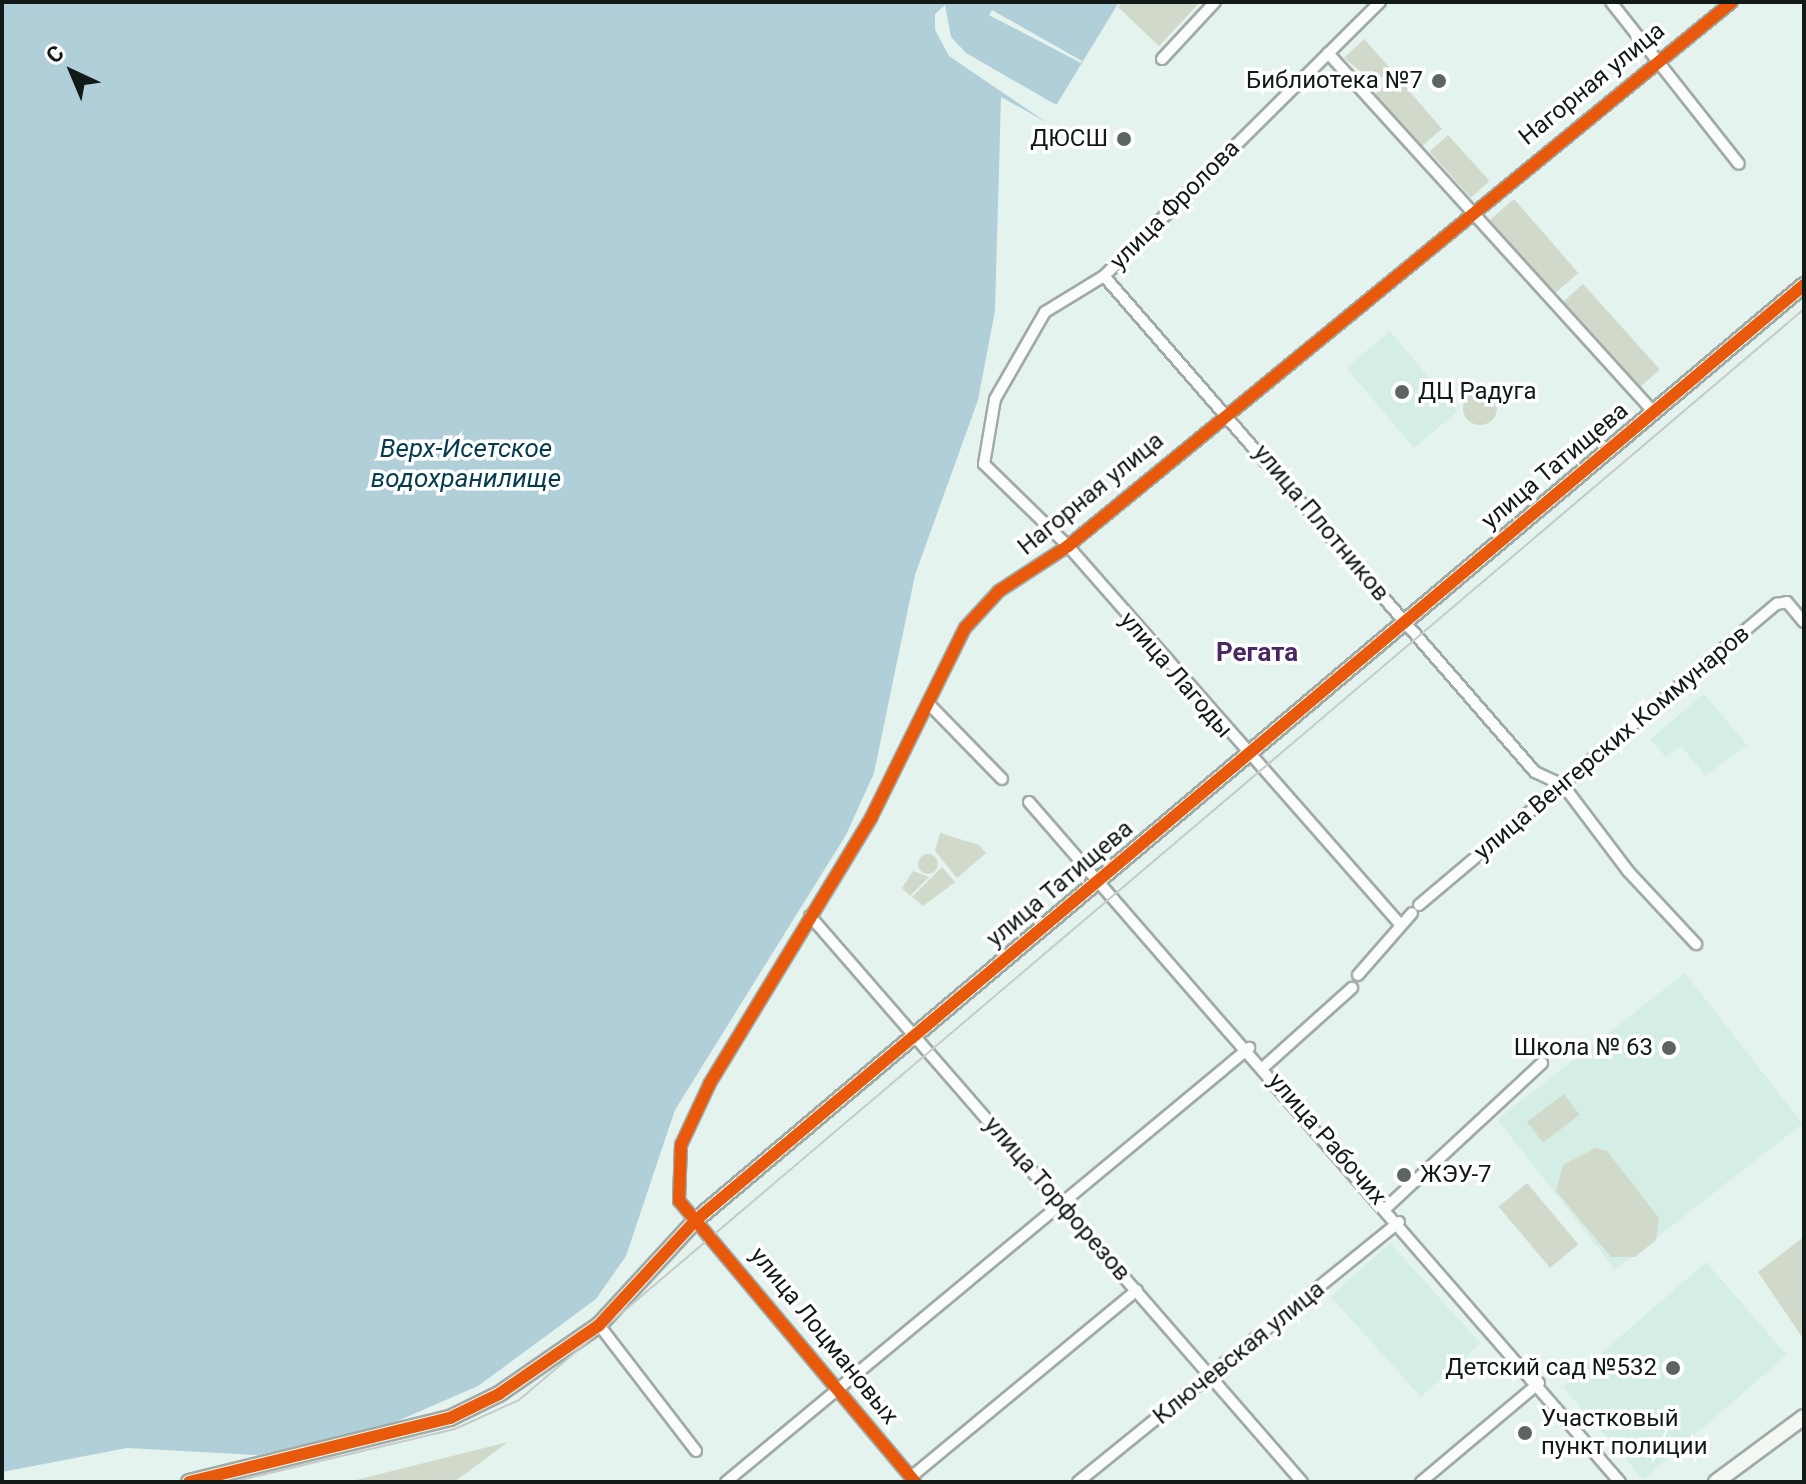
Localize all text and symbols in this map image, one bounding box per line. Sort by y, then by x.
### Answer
street label: Нагорная улица [1513,16,1671,152]
north arrow [32,32,112,112]
text: С [41,40,69,68]
place label: Библиотека №7 [1246,67,1423,95]
marker: Библиотека №7 [1430,72,1448,90]
place label: ДЮСШ [1030,125,1108,153]
marker: ДЮСШ [1115,130,1133,148]
street label: улица Фролова [1104,134,1246,276]
place label: ДЦ Радуга [1418,378,1537,406]
marker: ДЦ Радуга [1393,383,1411,401]
street label: улица Татищева [1476,396,1634,536]
street label: Нагорная улица [1012,426,1170,562]
water label: Верх-Исетское водохранилище [371,433,561,494]
street label: улица Плотников [1247,439,1395,607]
street label: улица Лагоды [1113,606,1239,744]
street label: улица Венгерских Коммунаров [1469,619,1755,867]
district label: Регата [1216,637,1298,669]
street label: улица Татищева [981,814,1139,954]
place label: Школа № 63 [1514,1034,1653,1062]
marker: Школа № 63 [1660,1039,1678,1057]
street label: улица Рабочих [1262,1067,1392,1211]
street label: улица Торфорезов [978,1111,1136,1287]
place label: ЖЭУ-7 [1420,1161,1492,1189]
marker: ЖЭУ-7 [1395,1166,1413,1184]
street label: улица Лоцмановых [744,1242,904,1430]
street label: Ключевская улица [1148,1275,1330,1431]
place label: Детский сад №532 [1445,1354,1657,1382]
marker: Детский сад №532 [1664,1359,1682,1377]
place label: Участковый пункт полиции [1541,1405,1708,1461]
marker: Участковый пункт полиции [1516,1424,1534,1442]

